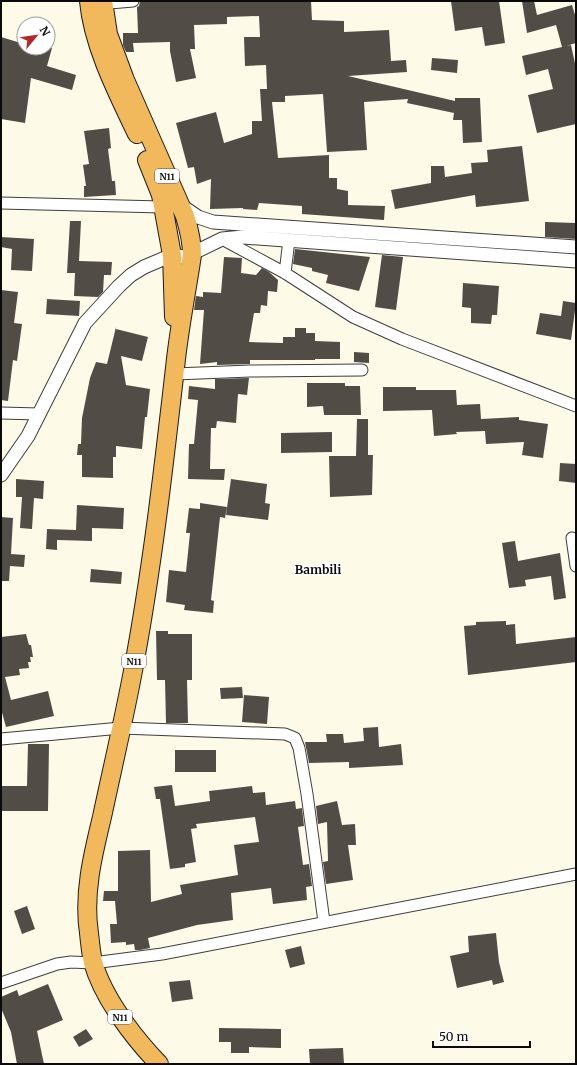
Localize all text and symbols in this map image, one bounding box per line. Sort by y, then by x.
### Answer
north arrow [16,16,56,56]
text: N [37,24,53,39]
road number: N11 [155,169,179,183]
district label: Bambili [295,562,341,577]
road number: N11 [122,654,146,668]
road number: N11 [108,1010,132,1024]
scale bar [433,1023,530,1049]
text: 50 m [439,1029,468,1044]

